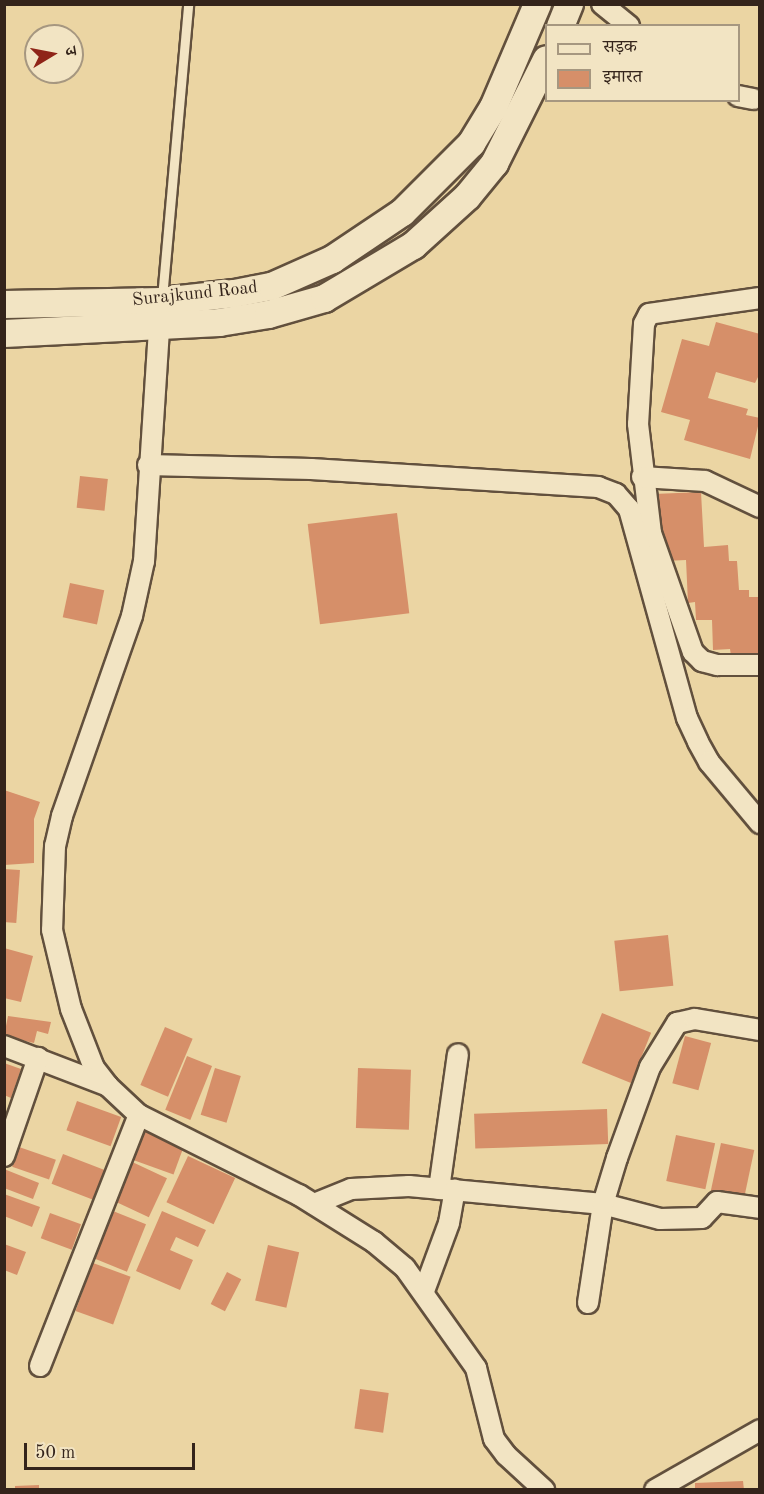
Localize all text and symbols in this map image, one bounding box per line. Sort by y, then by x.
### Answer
north arrow [24,24,84,84]
legend [545,24,740,102]
text: सड़क [603,38,637,56]
text: उ [61,46,78,57]
text: इमारत [603,68,642,86]
street label: Surajkund Road [131,277,259,311]
scale bar [27,1431,198,1469]
text: 50 m [35,1444,75,1462]

